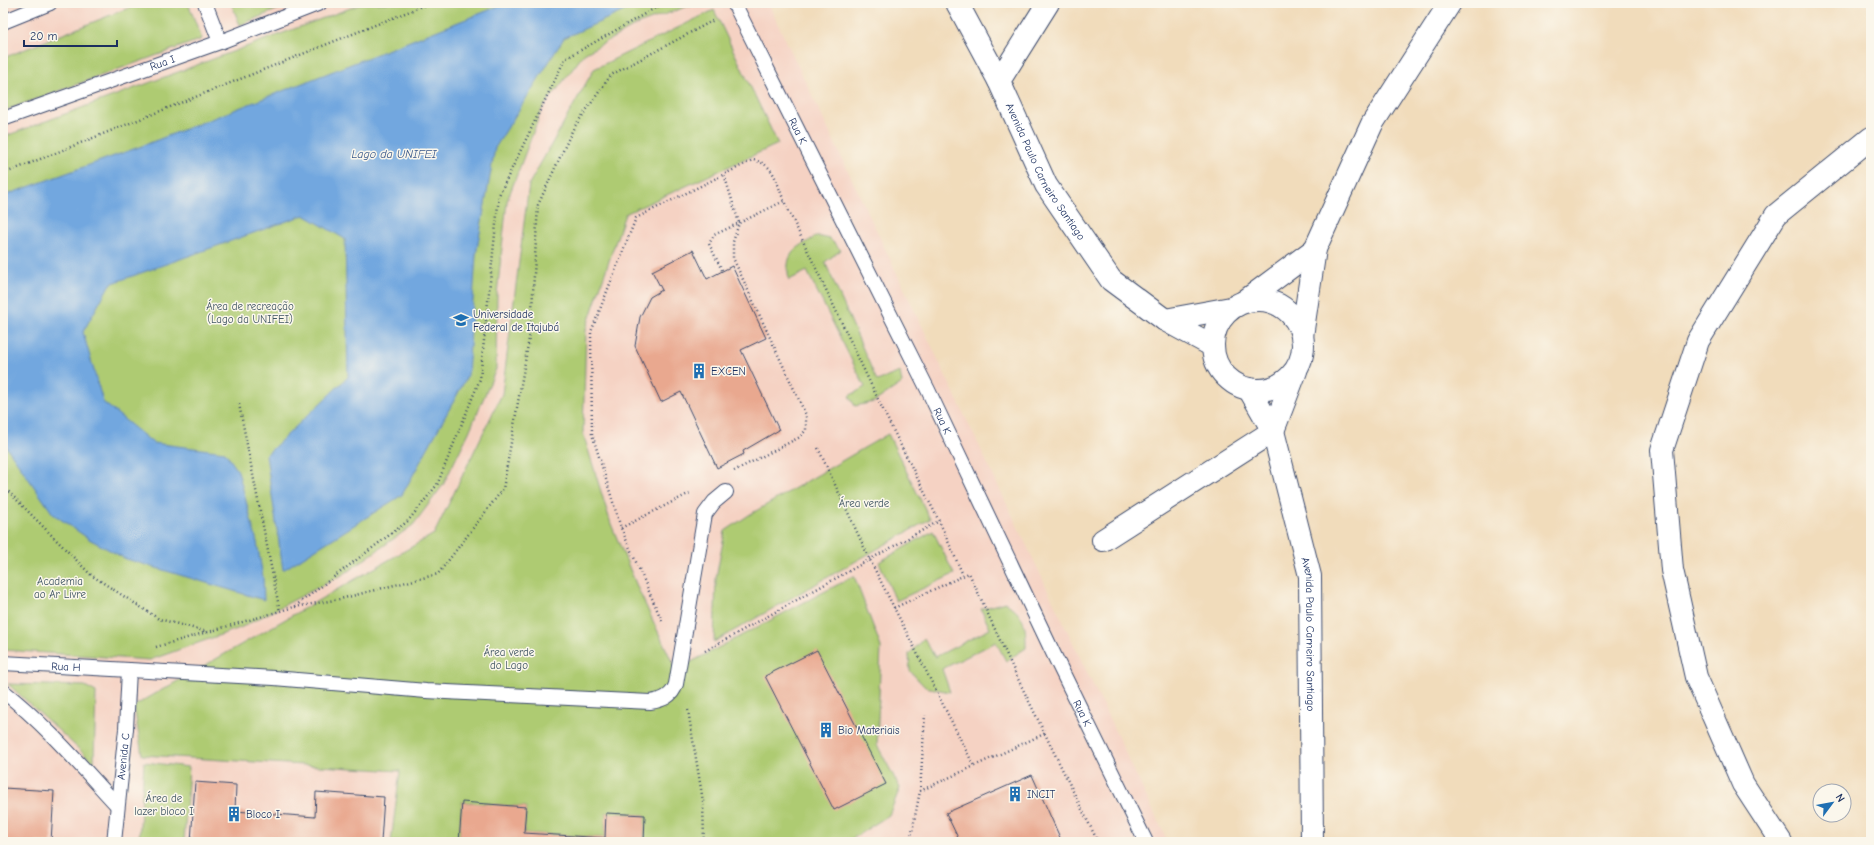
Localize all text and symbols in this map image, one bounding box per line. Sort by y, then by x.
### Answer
scale bar [24,22,117,48]
text: 20 m [30,29,58,43]
street label: Rua I [148,53,177,73]
street label: Avenida Paulo Carneiro Santiago [1003,101,1088,243]
street label: Rua K [786,116,810,146]
water label: Lago da UNIFEI [351,147,438,161]
park label: Área de recreação (Lago da UNIFEI) [206,299,294,326]
place label: Universidade Federal de Itajubá [473,308,559,334]
school or university icon: Universidade Federal de Itajubá [452,311,470,329]
building icon: EXCEN [690,362,708,380]
place label: EXCEN [711,365,746,378]
street label: Rua K [930,406,954,436]
park label: Área verde [839,496,890,510]
street label: Avenida Paulo Carneiro Santiago [1298,556,1317,711]
park label: Academia ao Ar Livre [34,575,86,601]
park label: Área verde do Lago [484,645,535,672]
street label: Rua H [51,660,81,674]
street label: Rua K [1070,698,1094,729]
building icon: Bio Materiais [817,721,835,739]
place label: Bio Materiais [838,724,900,737]
street label: Avenida C [115,732,133,781]
north arrow [1812,783,1852,823]
building icon: INCIT [1006,785,1024,803]
place label: INCIT [1027,788,1056,801]
park label: Área de lazer bloco I [134,791,194,818]
text: N [1833,791,1847,804]
building icon: Bloco I [225,805,243,823]
place label: Bloco I [246,808,280,821]

